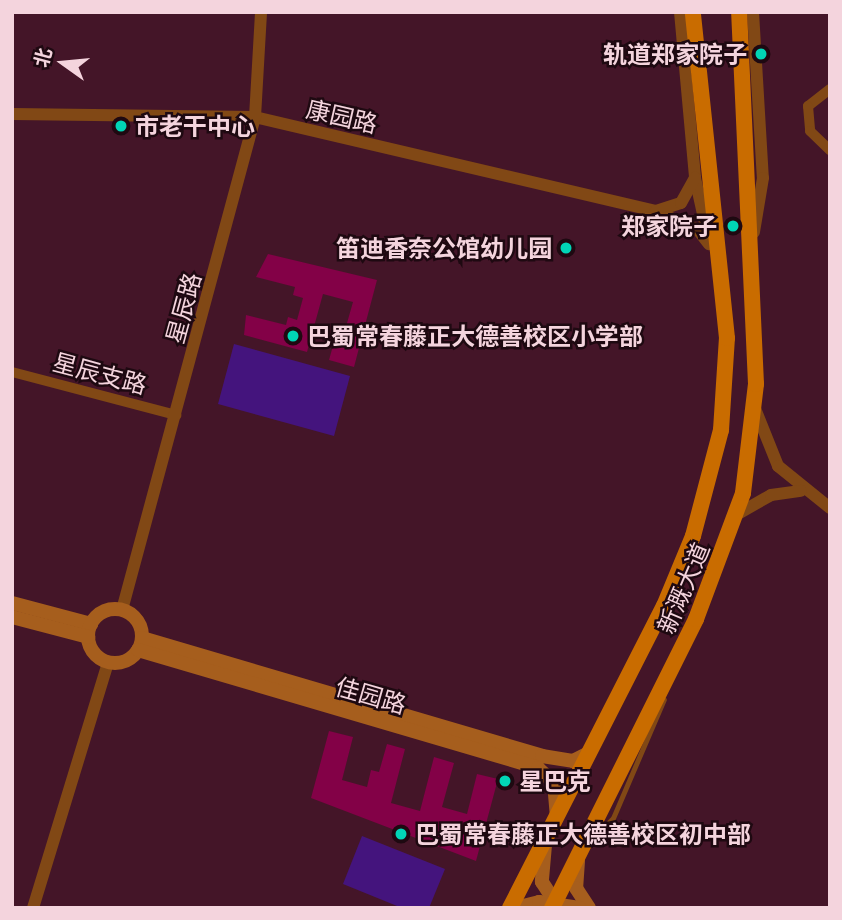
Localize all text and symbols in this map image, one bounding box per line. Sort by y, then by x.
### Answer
north arrow [28,28,98,98]
place label: 轨道郑家院子 [603,40,747,68]
text: 北 [29,45,56,70]
marker: 轨道郑家院子 [753,46,769,62]
street label: 康园路 [304,94,380,138]
place label: 市老干中心 [135,112,255,140]
marker: 市老干中心 [113,118,129,134]
place label: 郑家院子 [621,212,717,240]
marker: 郑家院子 [723,216,743,236]
place label: 笛迪香奈公馆幼儿园 [336,234,552,262]
marker: 笛迪香奈公馆幼儿园 [558,240,574,256]
street label: 星辰路 [160,269,206,347]
place label: 巴蜀常春藤正大德善校区小学部 [307,322,643,350]
marker: 巴蜀常春藤正大德善校区小学部 [285,328,301,344]
street label: 星辰支路 [50,347,150,399]
street label: 新溉大道 [651,538,715,638]
street label: 佳园路 [332,671,410,719]
place label: 星巴克 [519,767,591,795]
marker: 星巴克 [497,773,513,789]
place label: 巴蜀常春藤正大德善校区初中部 [415,820,751,848]
marker: 巴蜀常春藤正大德善校区初中部 [393,826,409,842]

